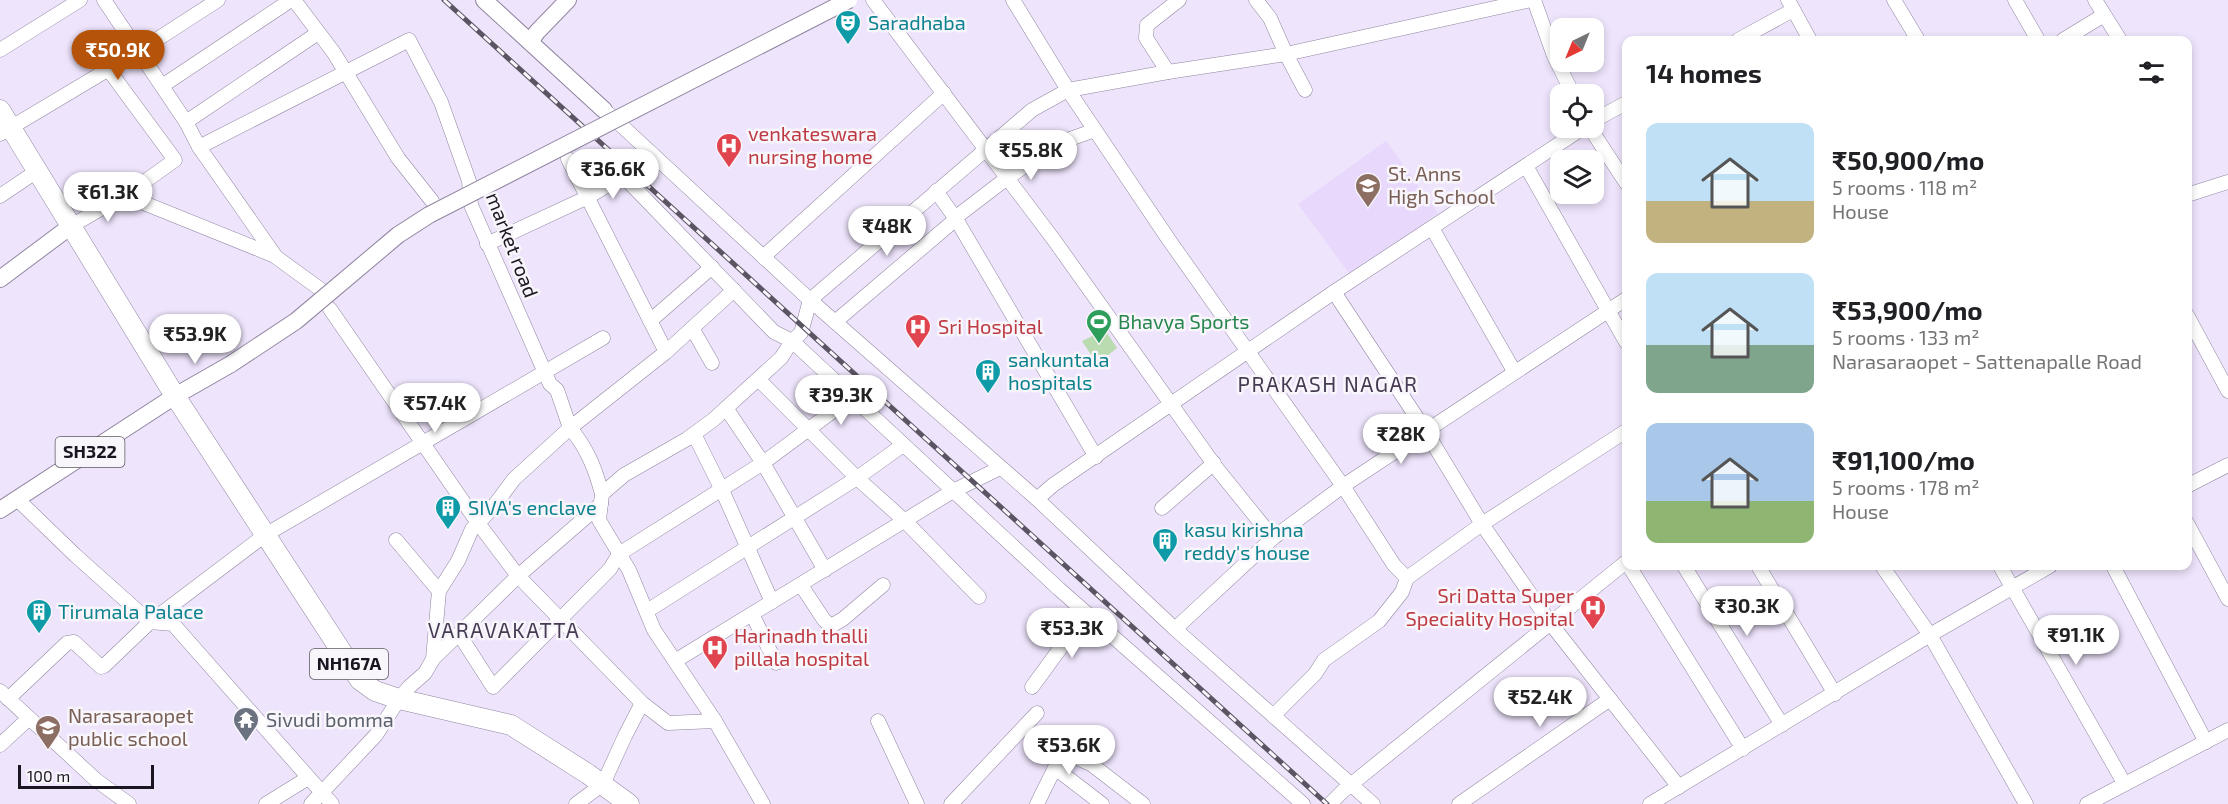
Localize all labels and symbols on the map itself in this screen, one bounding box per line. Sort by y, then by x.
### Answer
theatre icon: Saradhaba [833,8,863,46]
place label: Saradhaba [868,10,966,34]
north arrow [1550,18,1604,72]
pin: ₹50.9K [69,30,167,81]
place label: venkateswara nursing home [748,121,877,168]
pin: ₹55.8K [982,130,1080,181]
hospital icon: venkateswara nursing home [714,131,744,169]
pin: ₹36.6K [564,149,662,200]
place label: St. Anns High School [1388,161,1495,208]
school or university icon: St. Anns High School [1353,171,1383,209]
pin: ₹61.3K [59,172,157,223]
street label: market road [482,189,544,301]
pin: ₹48K [851,206,923,257]
sports icon: Bhavya Sports [1084,307,1114,345]
place label: Bhavya Sports [1118,309,1250,333]
hospital icon: Sri Hospital [903,312,933,350]
pin: ₹53.9K [146,314,244,365]
place label: Sri Hospital [938,314,1043,338]
place label: sankuntala hospitals [1008,347,1109,394]
building icon: sankuntala hospitals [973,357,1003,395]
district label: PRAKASH NAGAR [1238,371,1418,396]
pin: ₹39.3K [792,375,890,426]
pin: ₹57.4K [386,383,484,434]
pin: ₹28K [1365,414,1437,465]
road number: SH322 [56,437,124,467]
building icon: SIVA's enclave [433,493,463,531]
place label: SIVA's enclave [468,495,597,519]
place label: kasu kirishna reddy's house [1184,517,1310,564]
building icon: kasu kirishna reddy's house [1150,526,1180,564]
place label: Sri Datta Super Speciality Hospital [1406,583,1574,630]
pin: ₹30.3K [1698,586,1796,637]
hospital icon: Sri Datta Super Speciality Hospital [1578,593,1608,631]
building icon: Tirumala Palace [24,597,54,635]
place label: Tirumala Palace [58,599,204,623]
pin: ₹53.3K [1023,608,1121,659]
pin: ₹91.1K [2027,615,2125,666]
district label: VARAVAKATTA [428,617,580,642]
place label: Harinadh thalli pillala hospital [734,623,869,670]
hospital icon: Harinadh thalli pillala hospital [700,633,730,671]
road number: NH167A [310,649,388,679]
pin: ₹52.4K [1491,677,1589,728]
place label: Narasaraopet public school [68,703,194,750]
temple icon: Sivudi bomma [231,705,261,743]
place label: Sivudi bomma [266,707,394,731]
school or university icon: Narasaraopet public school [33,713,63,751]
pin: ₹53.6K [1020,725,1118,776]
scale bar [18,762,154,790]

